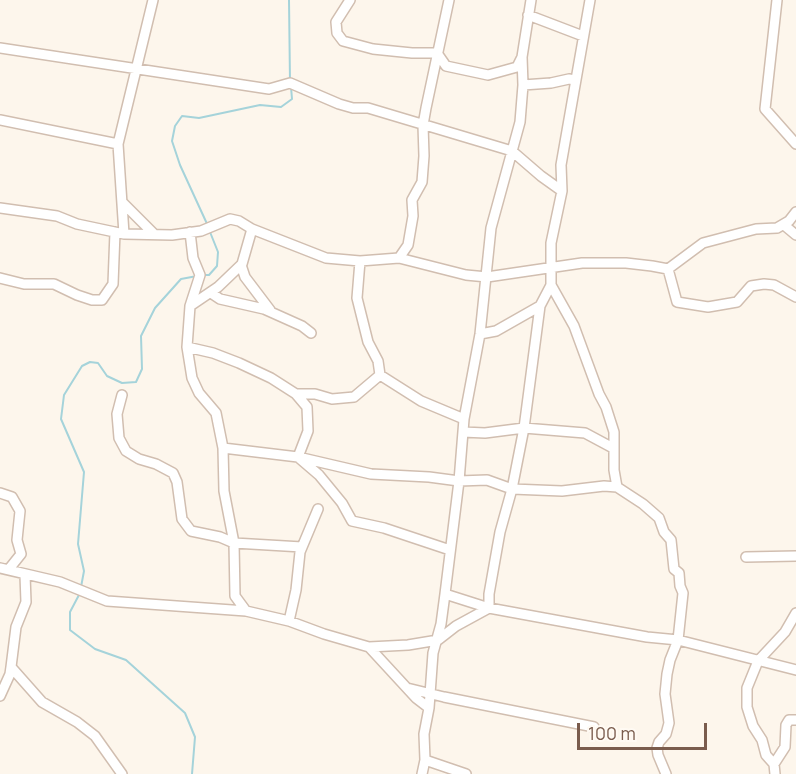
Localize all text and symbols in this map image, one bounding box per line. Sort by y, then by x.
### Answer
scale bar [580,711,710,749]
text: 100 m [588,721,636,745]

